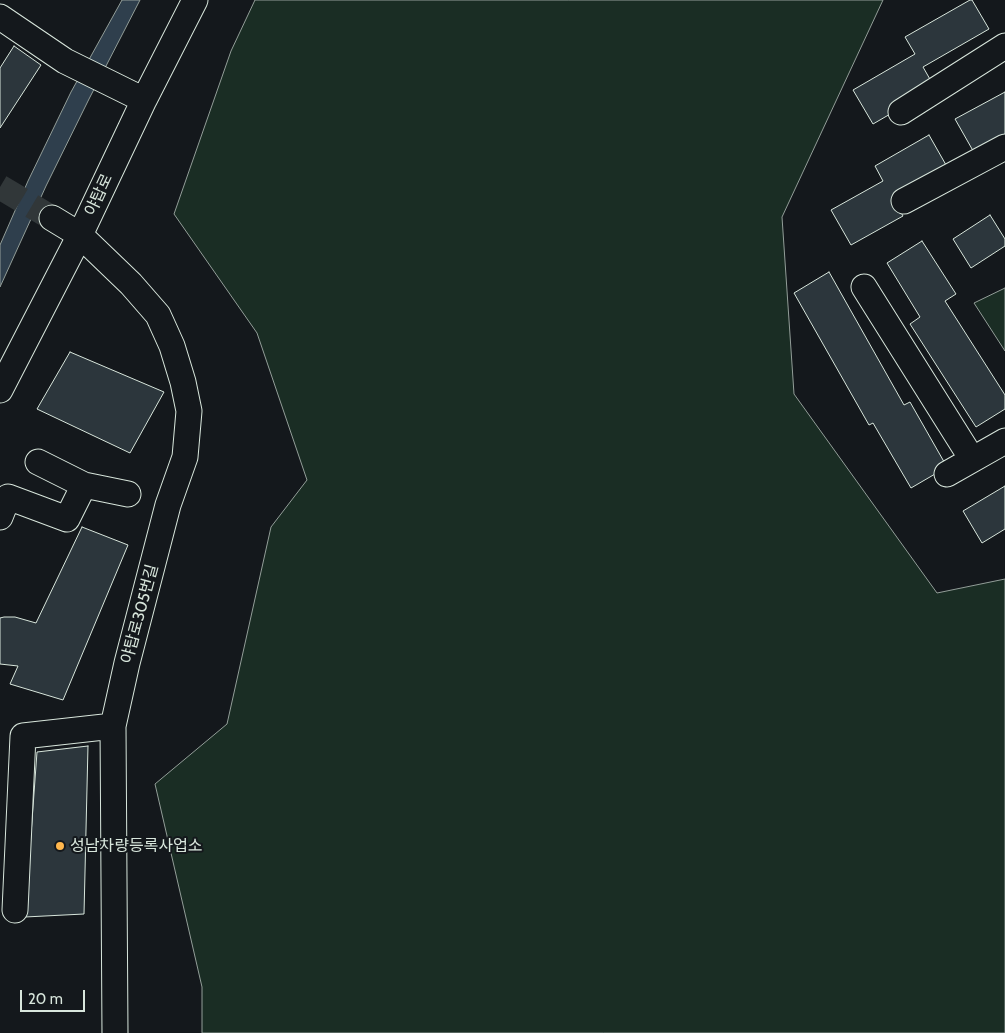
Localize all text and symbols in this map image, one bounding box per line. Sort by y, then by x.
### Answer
street label: 야탑로 [81,171,117,219]
street label: 야탑로305번길 [118,562,162,666]
place label: 성남차량등록사업소 [70,836,202,856]
marker: 성남차량등록사업소 [54,840,66,852]
scale bar [22,980,88,1012]
text: 20 m [28,990,63,1008]

